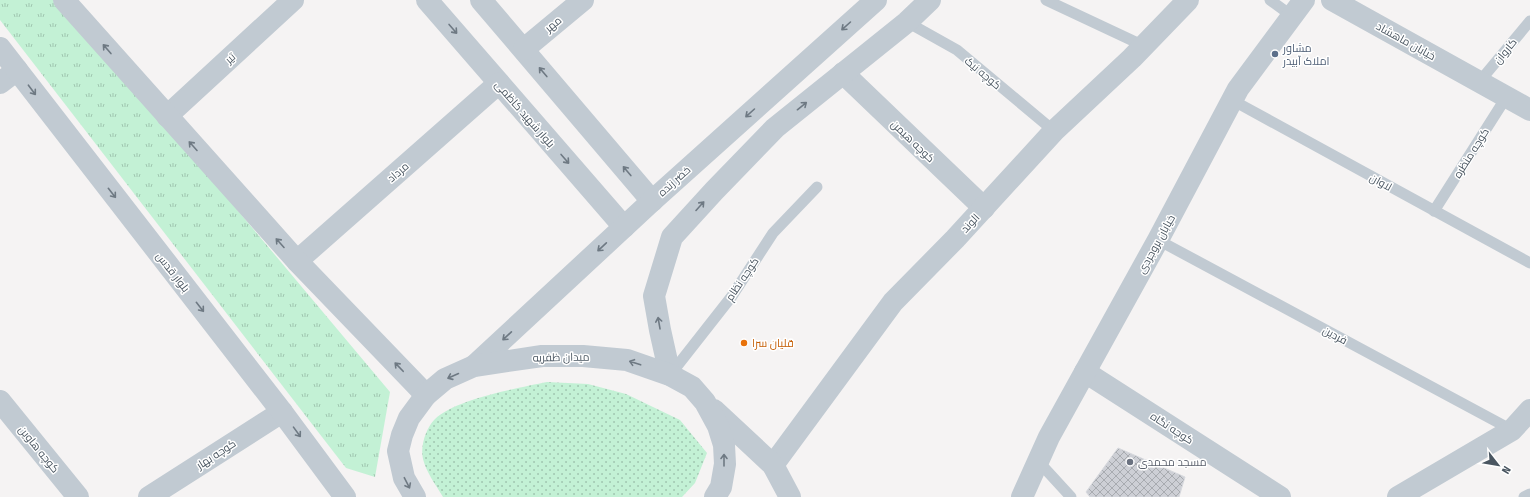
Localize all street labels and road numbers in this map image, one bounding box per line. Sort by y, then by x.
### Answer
street label: مهر [542,14,564,36]
street label: خیابان ماهشاد [1374,20,1438,63]
street label: کاروان [1491,36,1520,67]
street label: تیر [222,50,238,67]
street label: کوچه نیک [962,54,1004,92]
street label: بلوار شهید کاظمی [492,78,557,151]
street label: کوچه هیمن [888,117,937,165]
street label: کوچه منظره [1451,126,1492,181]
street label: مرداد [385,160,412,185]
street label: خضر زنده [655,163,693,199]
street label: لاوان [1367,171,1394,194]
street label: الوند [958,211,982,236]
street label: خیابان بروجردی [1135,212,1178,276]
street label: بلوار قدس [153,250,192,295]
street label: کوچه نظام [723,255,763,304]
street label: فردین [1320,324,1349,347]
street label: میدان ظفریه [532,351,590,364]
street label: کوچه نگاه [1148,410,1196,447]
street label: کوچه هاوین [16,423,62,476]
street label: کوچه بهار [193,437,239,473]

